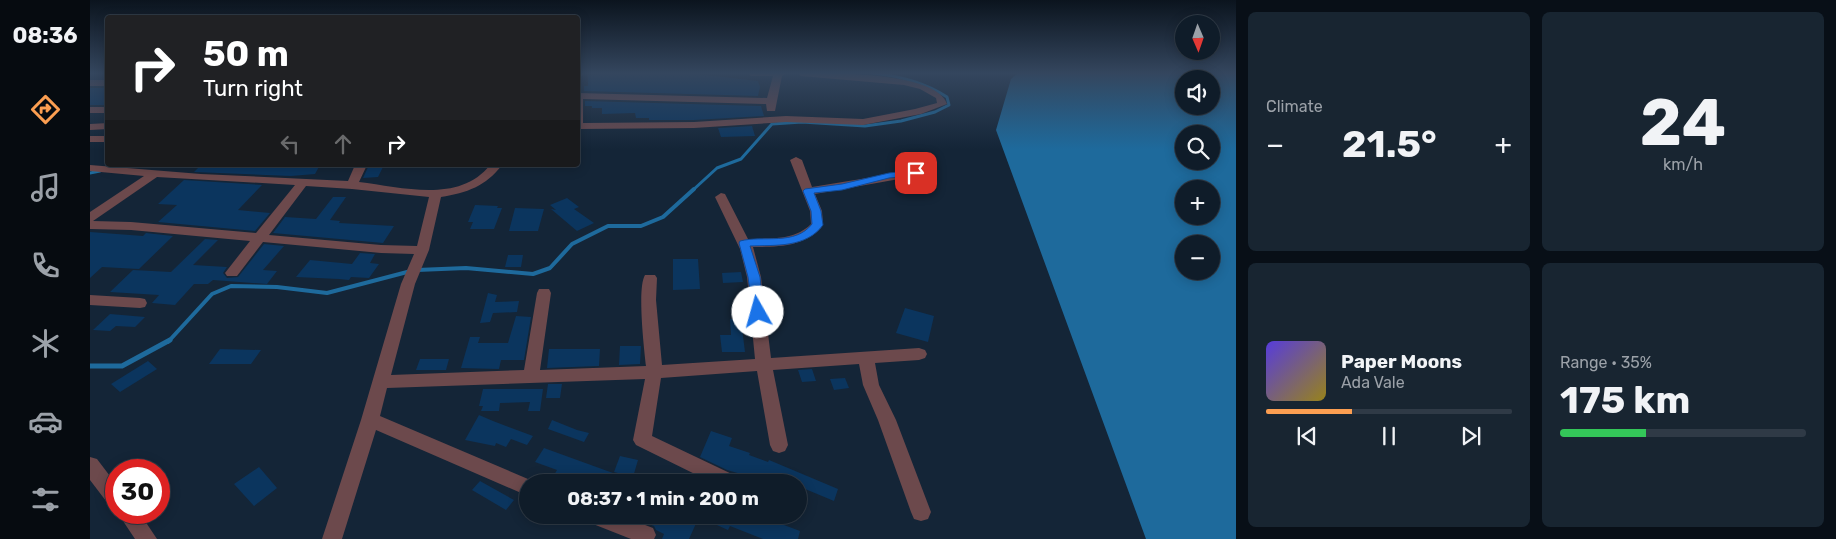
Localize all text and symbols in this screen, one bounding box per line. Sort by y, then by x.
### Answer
north arrow [1175,15,1220,60]
map controls [1175,15,1220,280]
text: 08:36 [12,22,78,49]
text: 50 m [203,33,289,75]
icon: right [120,35,185,100]
button: sound [1175,70,1220,115]
text: Turn right [203,75,303,102]
text: 24 [1640,84,1726,161]
icon: directions [28,92,63,127]
text: Climate [1266,97,1323,116]
text: 21.5° [1342,121,1437,167]
button: search [1175,125,1220,170]
text: − [1266,128,1284,161]
text: + [1495,128,1512,161]
icon: left [276,130,304,158]
icon: ahead [329,130,357,158]
icon: right [382,130,410,158]
pin [895,152,937,194]
text: km/h [1663,155,1703,174]
icon: arrive [902,159,930,187]
icon: music [28,170,63,205]
button: + [1175,180,1220,225]
button: − [1175,235,1220,280]
icon: phone [28,248,63,283]
position arrow [731,285,783,337]
icon: climate [28,326,63,361]
text: Paper Moons [1341,350,1462,373]
text: Range · 35% [1560,353,1652,372]
text: Ada Vale [1341,373,1405,392]
text: 175 km [1560,377,1690,423]
icon: car [28,404,63,439]
icon: previous [1293,422,1321,450]
icon: pause [1375,422,1403,450]
icon: next [1457,422,1485,450]
speed limit sign: 30 [105,459,170,524]
icon: filters [28,482,63,517]
text: 08:37 · 1 min · 200 m [567,487,759,510]

